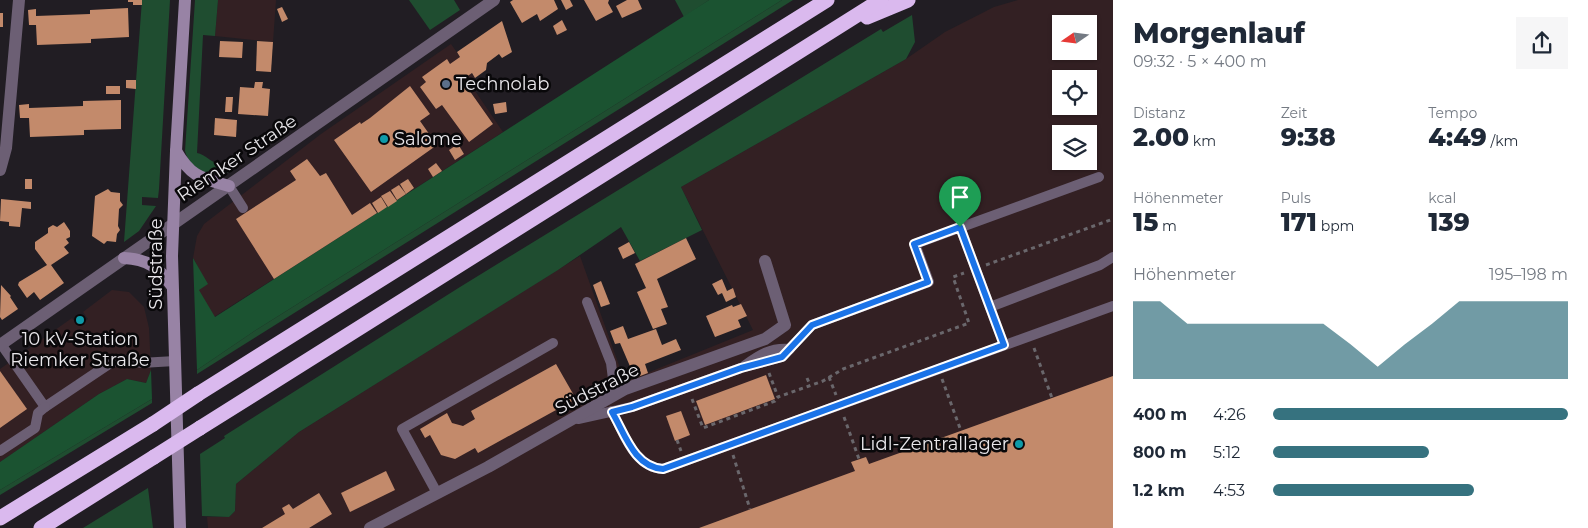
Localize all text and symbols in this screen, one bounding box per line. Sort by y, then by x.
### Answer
north arrow [1052,15,1098,60]
map controls [1052,15,1097,170]
text: Morgenlauf [1133,16,1305,50]
button: share [1516,17,1568,69]
text: 09:32 · 5 × 400 m [1133,52,1267,71]
button: locate [1052,70,1097,115]
place label: Technolab [456,73,550,95]
marker: Technolab [440,78,452,90]
text: Distanz [1133,104,1185,122]
text: Zeit [1281,104,1307,122]
text: Tempo [1428,104,1477,122]
street label: Riemker Straße [173,110,301,206]
text: 2.00 [1133,122,1189,152]
text: 9:38 [1281,122,1336,152]
text: 4:49 [1428,122,1487,152]
button: layers [1052,125,1097,170]
place label: Salome [394,128,462,150]
text: km [1189,132,1216,150]
text: /km [1487,132,1518,150]
marker: Salome [378,133,390,145]
pin [939,176,981,227]
icon: arrive [946,183,974,211]
text: Höhenmeter [1133,189,1223,207]
text: Puls [1281,189,1311,207]
text: kcal [1428,189,1456,207]
text: 15 [1133,207,1158,237]
text: 171 [1281,207,1317,237]
text: 139 [1428,207,1470,237]
text: m [1158,217,1177,235]
text: bpm [1317,217,1354,235]
street label: Südstraße [145,218,167,310]
text: Höhenmeter [1133,265,1236,284]
text: 195–198 m [1489,265,1568,284]
marker: 10 kV-Station Riemker Straße [74,314,86,326]
place label: 10 kV-Station Riemker Straße [10,328,150,371]
street label: Südstraße [551,358,643,420]
text: 400 m [1133,405,1187,424]
text: 4:26 [1213,405,1246,424]
place label: Lidl-Zentrallager [860,433,1009,455]
marker: Lidl-Zentrallager [1013,438,1025,450]
text: 800 m [1133,443,1187,462]
text: 5:12 [1213,443,1240,462]
text: 1.2 km [1133,481,1185,500]
text: 4:53 [1213,481,1245,500]

